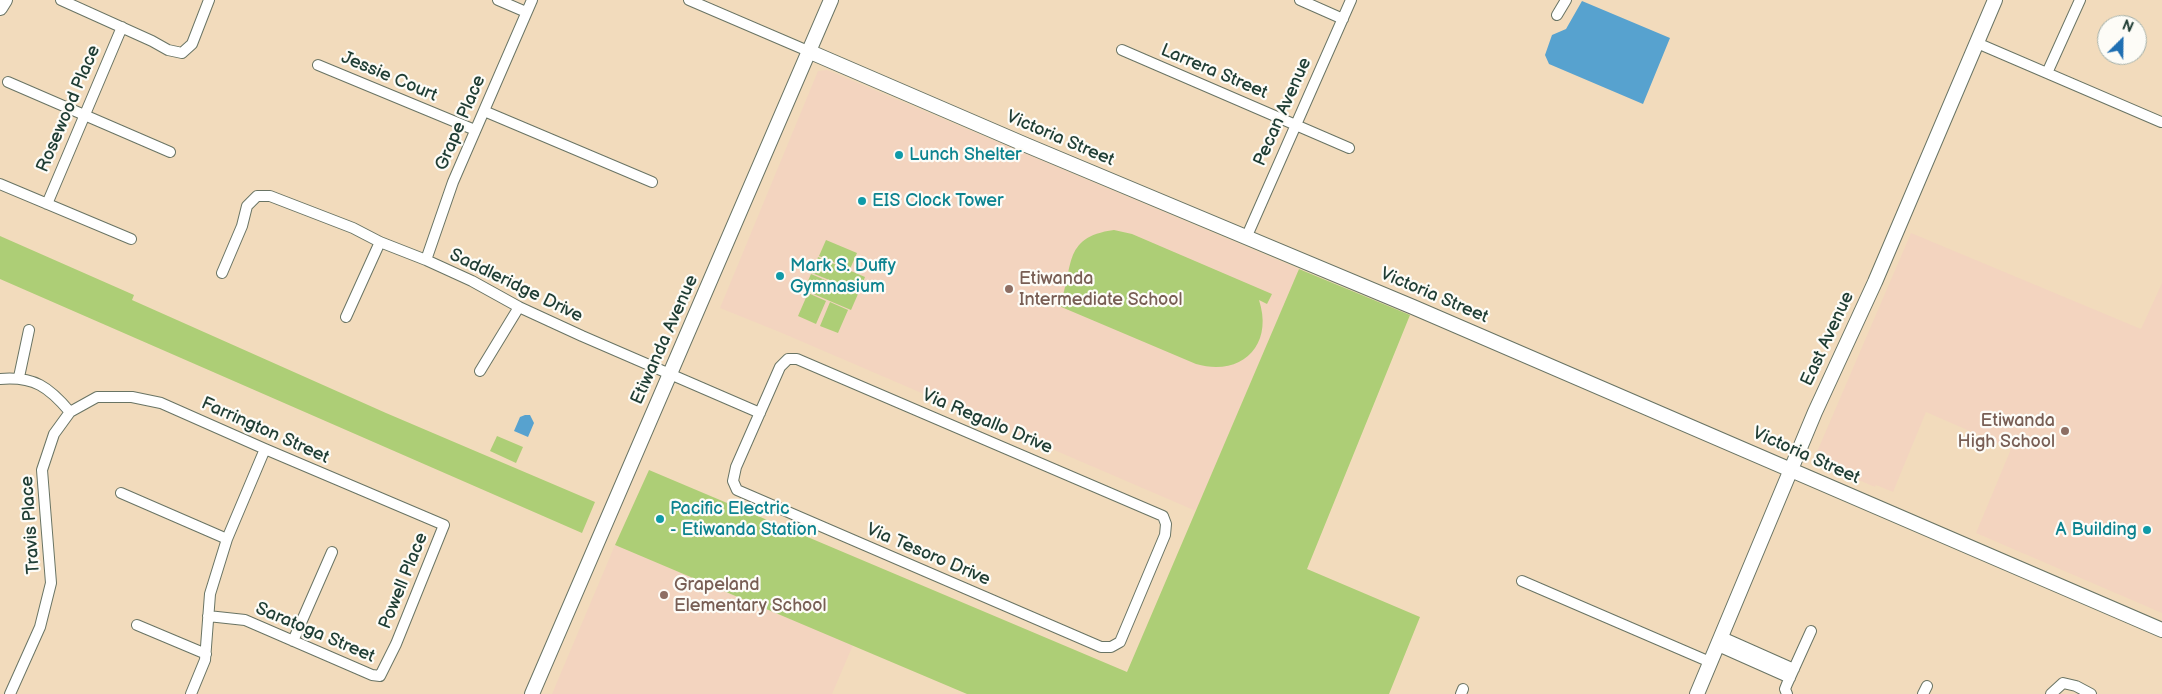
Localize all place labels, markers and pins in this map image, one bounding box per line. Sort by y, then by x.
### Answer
place label: Lunch Shelter [909,144,1022,166]
marker: Lunch Shelter [893,149,905,161]
place label: EIS Clock Tower [872,190,1004,212]
marker: EIS Clock Tower [856,195,868,207]
place label: Mark S. Duffy Gymnasium [790,255,896,298]
place label: Etiwanda Intermediate School [1019,268,1183,310]
marker: Mark S. Duffy Gymnasium [774,270,786,282]
marker: Etiwanda Intermediate School [1003,283,1015,295]
place label: Etiwanda High School [1958,410,2055,452]
marker: Etiwanda High School [2059,425,2071,437]
place label: Pacific Electric - Etiwanda Station [670,498,817,540]
marker: Pacific Electric - Etiwanda Station [654,513,666,525]
place label: A Building [2056,519,2137,541]
marker: A Building [2141,524,2153,536]
place label: Grapeland Elementary School [674,574,827,616]
marker: Grapeland Elementary School [658,589,670,601]

